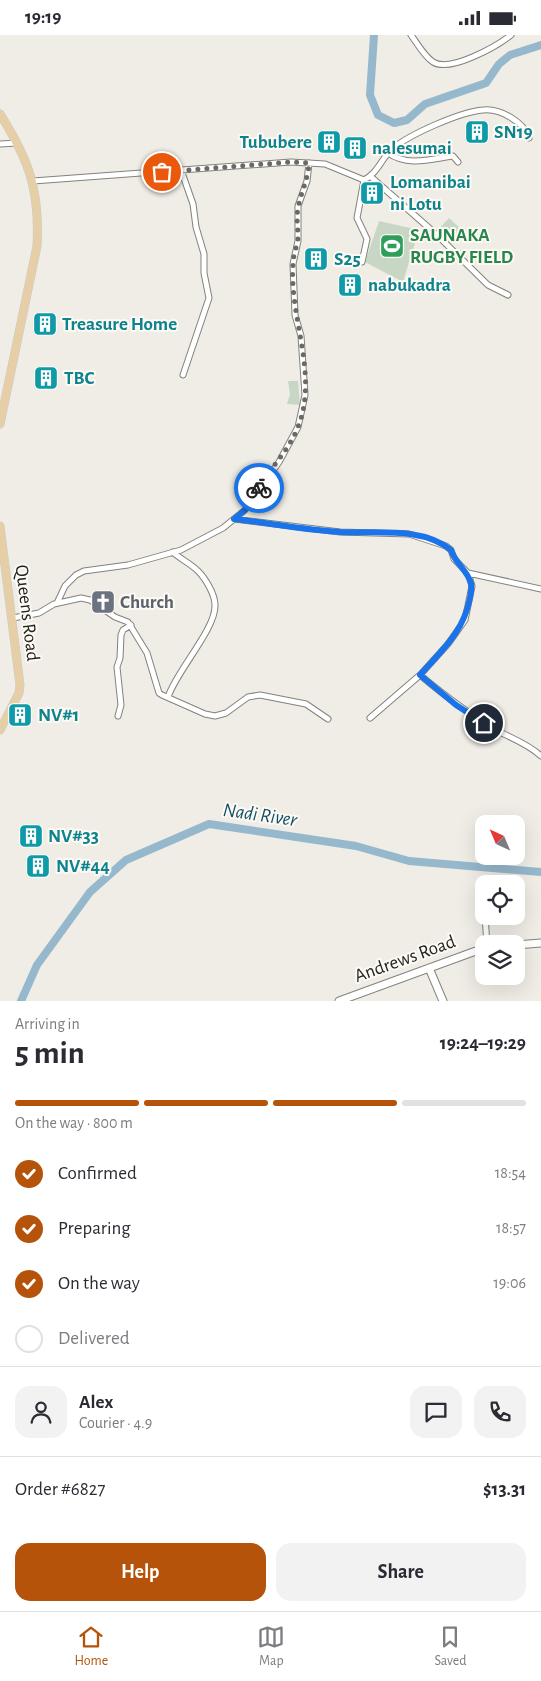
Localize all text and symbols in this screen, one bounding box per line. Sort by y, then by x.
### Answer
text: 19:19 [25,8,61,27]
building icon: SN19 [464,119,490,145]
place label: SN19 [494,123,533,142]
building icon: Tububere [316,129,342,155]
place label: Tububere [239,133,312,152]
building icon: nalesumai [342,135,368,161]
place label: nalesumai [372,139,452,158]
pin [141,151,183,193]
icon: bag [148,158,176,186]
place label: Lomanibai ni Lotu [390,173,471,214]
building icon: Lomanibai ni Lotu [359,180,385,206]
place label: SAUNAKA RUGBY FIELD [410,226,513,267]
sports icon: SAUNAKA RUGBY FIELD [379,233,405,259]
building icon: S25 [303,246,329,272]
place label: S25 [334,250,361,269]
building icon: nabukadra [337,272,363,298]
place label: nabukadra [368,276,451,295]
building icon: Treasure Home [32,311,58,337]
place label: Treasure Home [62,315,177,334]
building icon: TBC [33,365,59,391]
place label: TBC [64,369,94,388]
courier [234,463,284,513]
icon: bike [245,474,273,502]
street label: Queens Road [12,564,42,662]
church icon: Church [90,589,116,615]
place label: Church [120,593,174,612]
building icon: NV#1 [7,702,33,728]
pin [463,702,505,744]
place label: NV#1 [38,706,79,725]
icon: home [470,709,498,737]
water label: Nadi River [222,800,299,830]
north arrow [475,815,525,865]
map controls [475,815,525,985]
building icon: NV#33 [18,823,44,849]
place label: NV#33 [48,827,99,846]
building icon: NV#44 [25,853,51,879]
place label: NV#44 [56,857,110,876]
button: locate [475,875,525,925]
street label: Andrews Road [352,932,458,986]
button: layers [475,935,525,985]
text: Arriving in [15,1016,80,1032]
text: 19:24–19:29 [440,1034,526,1053]
text: 5 min [15,1037,85,1069]
text: On the way · 800 m [15,1115,133,1131]
icon: check [15,1160,43,1188]
text: Confirmed [58,1164,137,1183]
text: 18:54 [495,1165,526,1181]
icon: check [15,1215,43,1243]
text: Preparing [58,1219,131,1238]
text: 18:57 [496,1220,526,1236]
icon: check [15,1270,43,1298]
text: On the way [58,1274,140,1293]
text: 19:06 [493,1275,526,1291]
text: Delivered [58,1329,130,1348]
button: person [15,1386,67,1438]
button: chat [410,1386,462,1438]
button: phone [474,1386,526,1438]
text: Alex [79,1393,113,1412]
text: Courier · 4.9 [79,1415,152,1431]
text: Order #6827 [15,1480,105,1499]
text: $13.31 [483,1480,526,1499]
button: Help [15,1543,266,1601]
button: Share [276,1543,526,1601]
tab: Home [75,1623,108,1670]
tab: Map [257,1623,285,1670]
tab: Saved [434,1623,466,1670]

